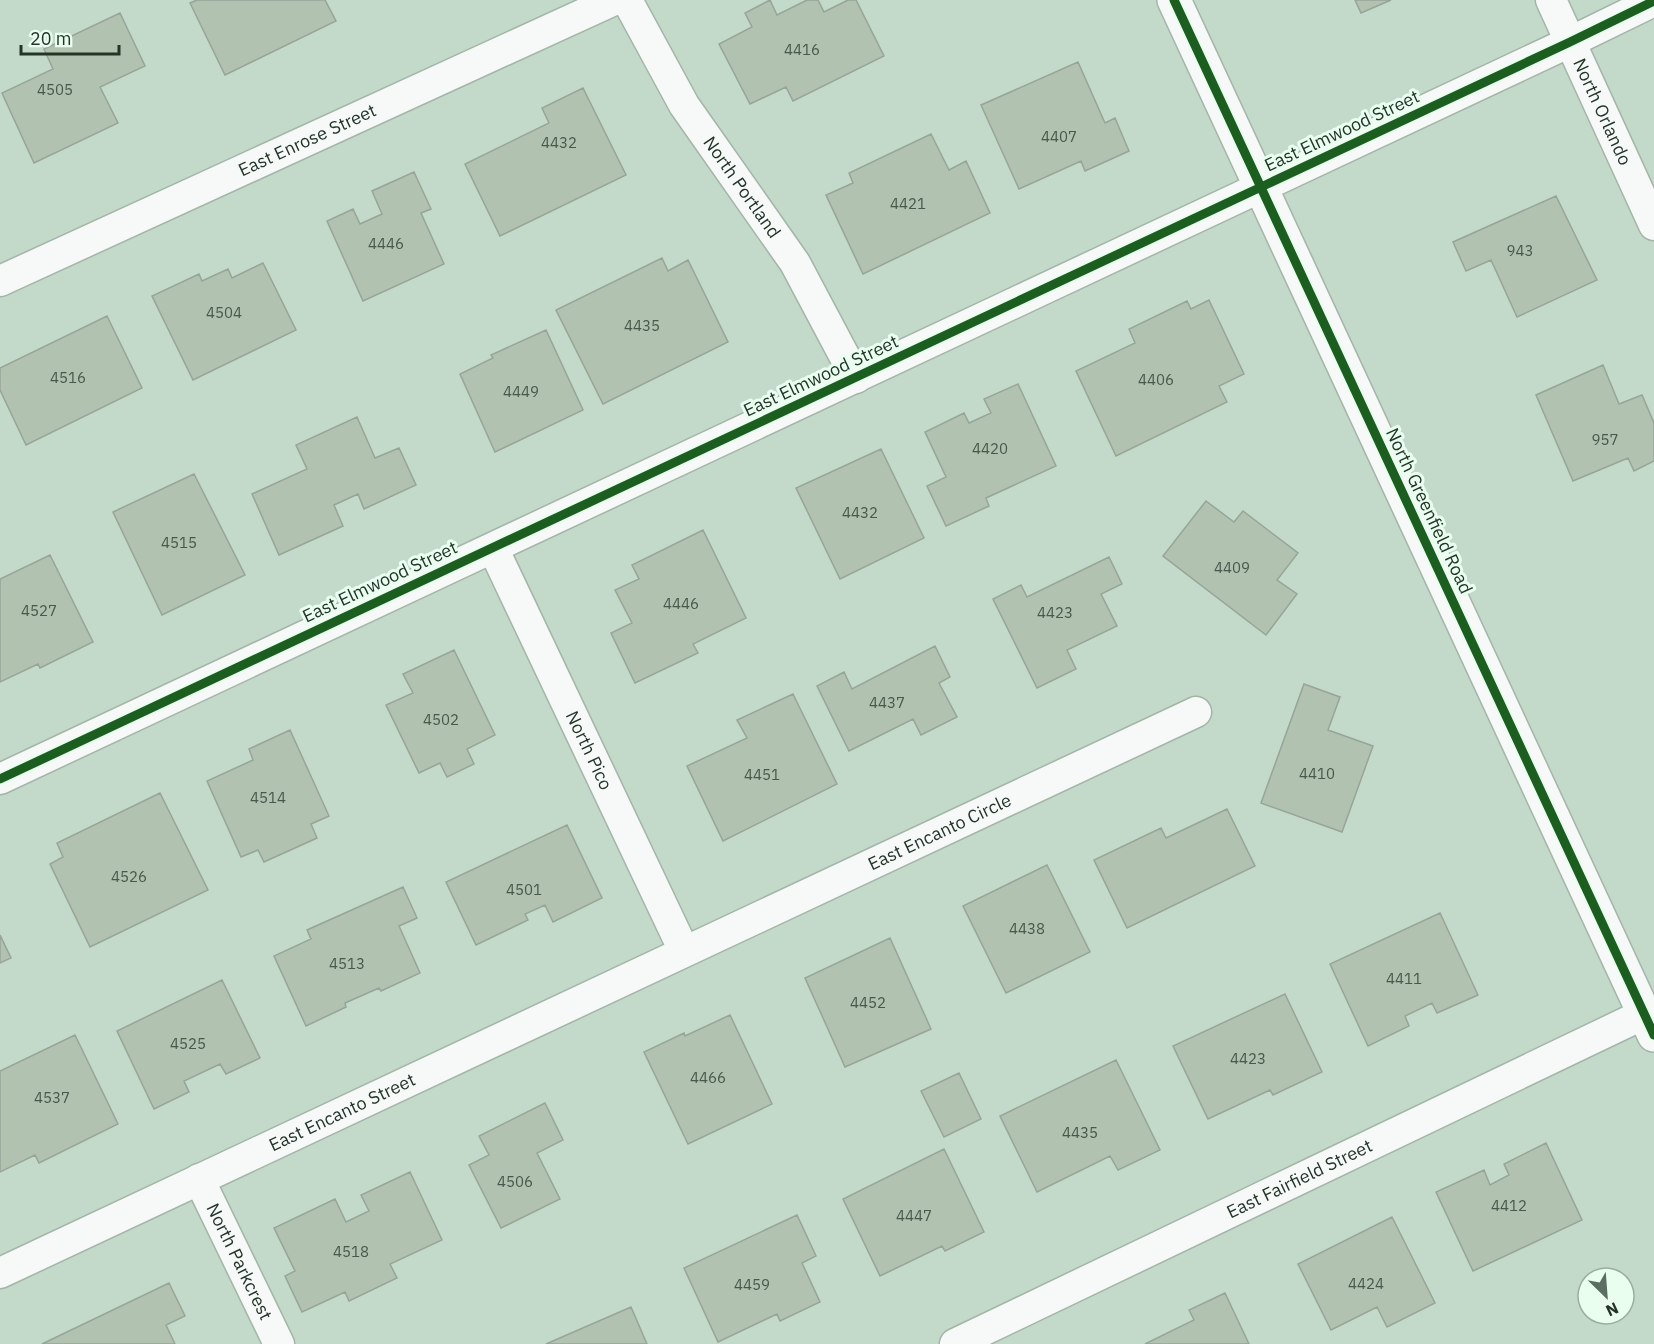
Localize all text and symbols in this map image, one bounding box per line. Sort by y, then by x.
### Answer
scale bar [21,18,118,56]
text: 20 m [30,27,72,50]
house number: 4416 [784,40,820,59]
street label: North Orlando [1568,55,1637,169]
house number: 4505 [37,80,73,99]
street label: East Elmwood Street [1261,85,1423,177]
street label: East Enrose Street [235,98,380,181]
house number: 4407 [1041,127,1077,146]
street label: North Portland [699,132,786,242]
house number: 4432 [541,133,577,152]
house number: 4421 [890,194,926,213]
house number: 4446 [368,234,404,253]
house number: 943 [1506,241,1534,260]
house number: 4504 [206,303,242,322]
house number: 4435 [624,316,660,335]
street label: East Elmwood Street [740,330,902,422]
house number: 4516 [50,368,86,387]
house number: 4406 [1138,370,1174,389]
house number: 4449 [503,382,539,401]
street label: North Greenfield Road [1381,424,1478,597]
house number: 957 [1591,430,1619,449]
house number: 4420 [972,439,1008,458]
house number: 4432 [842,503,878,522]
house number: 4515 [161,533,197,552]
street label: East Elmwood Street [299,536,461,628]
house number: 4409 [1214,558,1250,577]
house number: 4446 [663,594,699,613]
house number: 4527 [21,601,57,620]
house number: 4423 [1037,603,1073,622]
house number: 4437 [869,693,905,712]
street label: North Pico [561,707,618,793]
house number: 4502 [423,710,459,729]
house number: 4410 [1299,764,1335,783]
house number: 4451 [744,765,780,784]
house number: 4514 [250,788,286,807]
street label: East Encanto Circle [864,788,1015,875]
house number: 4526 [111,867,147,886]
house number: 4501 [506,880,542,899]
house number: 4438 [1009,919,1045,938]
house number: 4513 [329,954,365,973]
house number: 4411 [1386,969,1422,988]
house number: 4452 [850,993,886,1012]
house number: 4525 [170,1034,206,1053]
house number: 4423 [1230,1049,1266,1068]
street label: East Encanto Street [265,1068,419,1156]
house number: 4466 [690,1068,726,1087]
house number: 4537 [34,1088,70,1107]
house number: 4435 [1062,1123,1098,1142]
street label: East Fairfield Street [1223,1134,1376,1223]
house number: 4506 [497,1172,533,1191]
house number: 4412 [1491,1196,1527,1215]
street label: North Parkcrest [202,1199,278,1324]
house number: 4447 [896,1206,932,1225]
house number: 4518 [333,1242,369,1261]
north arrow [1576,1266,1636,1326]
house number: 4424 [1348,1274,1384,1293]
house number: 4459 [734,1275,770,1294]
text: N [1603,1298,1622,1321]

